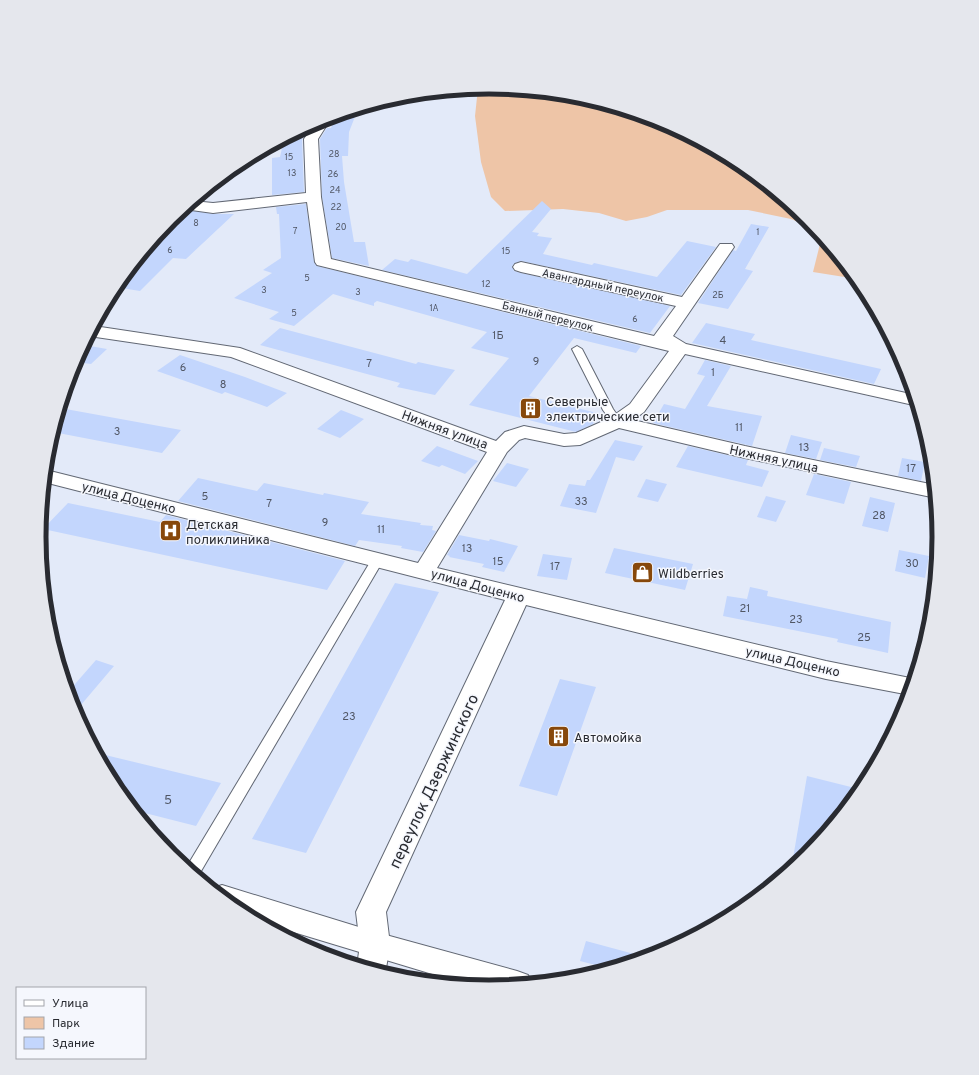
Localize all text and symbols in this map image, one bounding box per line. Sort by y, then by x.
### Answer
house number: 28 [328,149,340,160]
house number: 15 [285,152,293,163]
house number: 13 [288,168,296,179]
house number: 26 [328,169,338,180]
house number: 24 [329,185,341,196]
house number: 22 [330,202,342,213]
house number: 8 [193,218,199,229]
house number: 20 [335,222,347,233]
house number: 7 [293,226,298,237]
house number: 1 [756,227,760,238]
house number: 6 [167,245,173,256]
house number: 15 [502,246,510,257]
street label: Авангардный переулок [541,266,665,306]
house number: 5 [304,273,310,284]
house number: 12 [482,279,490,290]
house number: 3 [261,285,267,296]
house number: 3 [355,287,361,298]
house number: 2Б [712,290,724,301]
street label: Банный переулок [501,299,595,335]
house number: 1А [429,303,439,314]
house number: 5 [291,308,297,319]
house number: 6 [632,314,638,325]
house number: 1Б [492,329,504,343]
house number: 4 [720,334,727,348]
house number: 9 [533,355,539,369]
house number: 7 [366,357,372,371]
house number: 6 [180,361,186,375]
house number: 1 [711,366,715,380]
house number: 8 [220,378,226,392]
building icon: Северные электрические сети [517,395,543,421]
place label: Северные электрические сети [546,395,670,426]
street label: Нижняя улица [399,408,490,454]
house number: 11 [735,421,743,435]
house number: 3 [114,425,120,439]
house number: 13 [799,441,809,455]
street label: Нижняя улица [728,443,820,477]
house number: 17 [906,462,916,476]
street label: улица Доценко [80,480,177,518]
house number: 5 [202,490,209,504]
house number: 33 [574,495,588,509]
house number: 7 [266,497,272,511]
house number: 28 [872,509,886,523]
house number: 9 [322,516,328,530]
hospital icon: Детская поликлиника [157,518,183,544]
place label: Детская поликлиника [186,518,270,549]
house number: 11 [377,523,385,537]
house number: 13 [462,542,472,556]
house number: 15 [493,555,504,569]
house number: 30 [905,557,919,571]
house number: 17 [550,560,560,574]
shop icon: Wildberries [630,560,656,586]
street label: улица Доценко [429,567,526,607]
place label: Wildberries [658,567,724,583]
house number: 21 [740,602,750,616]
house number: 23 [789,613,803,627]
house number: 25 [857,631,871,645]
street label: улица Доценко [744,644,841,682]
street label: переулок Дзержинского [386,691,484,872]
house number: 23 [342,710,356,724]
building icon: Автомойка [545,724,571,750]
place label: Автомойка [574,731,642,747]
house number: 5 [164,793,172,809]
legend [16,987,146,1059]
text: Улица [52,996,88,1012]
text: Парк [52,1016,80,1032]
text: Здание [52,1036,95,1052]

